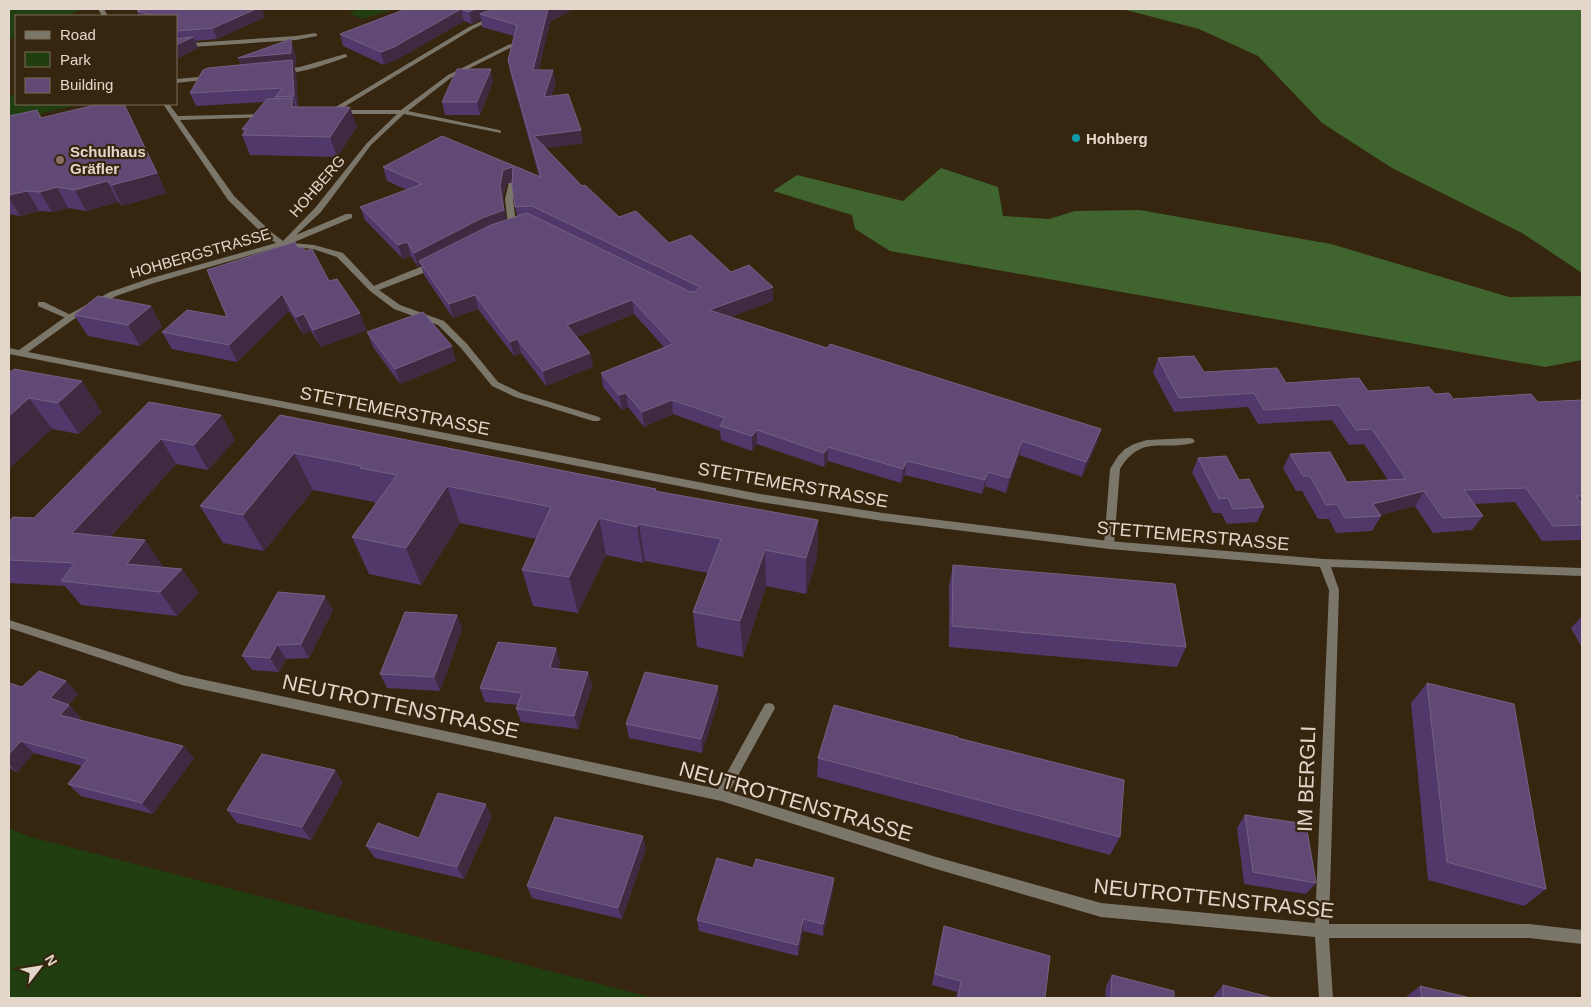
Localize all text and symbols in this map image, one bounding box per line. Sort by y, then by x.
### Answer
legend [15,15,178,105]
text: Road [60,26,96,43]
text: Park [60,51,91,68]
text: Building [60,76,113,93]
place label: Hohberg [1086,130,1148,147]
marker: Hohberg [1070,132,1082,144]
place label: Schulhaus Gräfler [70,143,146,177]
street label: HOHBERG [286,152,348,220]
marker: Schulhaus Gräfler [54,154,66,166]
street label: HOHBERGSTRASSE [128,225,272,281]
street label: STETTEMERSTRASSE [298,383,492,439]
street label: STETTEMERSTRASSE [696,458,890,512]
street label: STETTEMERSTRASSE [1096,518,1290,554]
street label: NEUTROTTENSTRASSE [280,670,522,742]
street label: IM BERGLI [1293,726,1319,832]
street label: NEUTROTTENSTRASSE [677,757,915,845]
street label: NEUTROTTENSTRASSE [1093,874,1335,922]
north arrow [15,942,65,992]
text: N [42,952,61,969]

